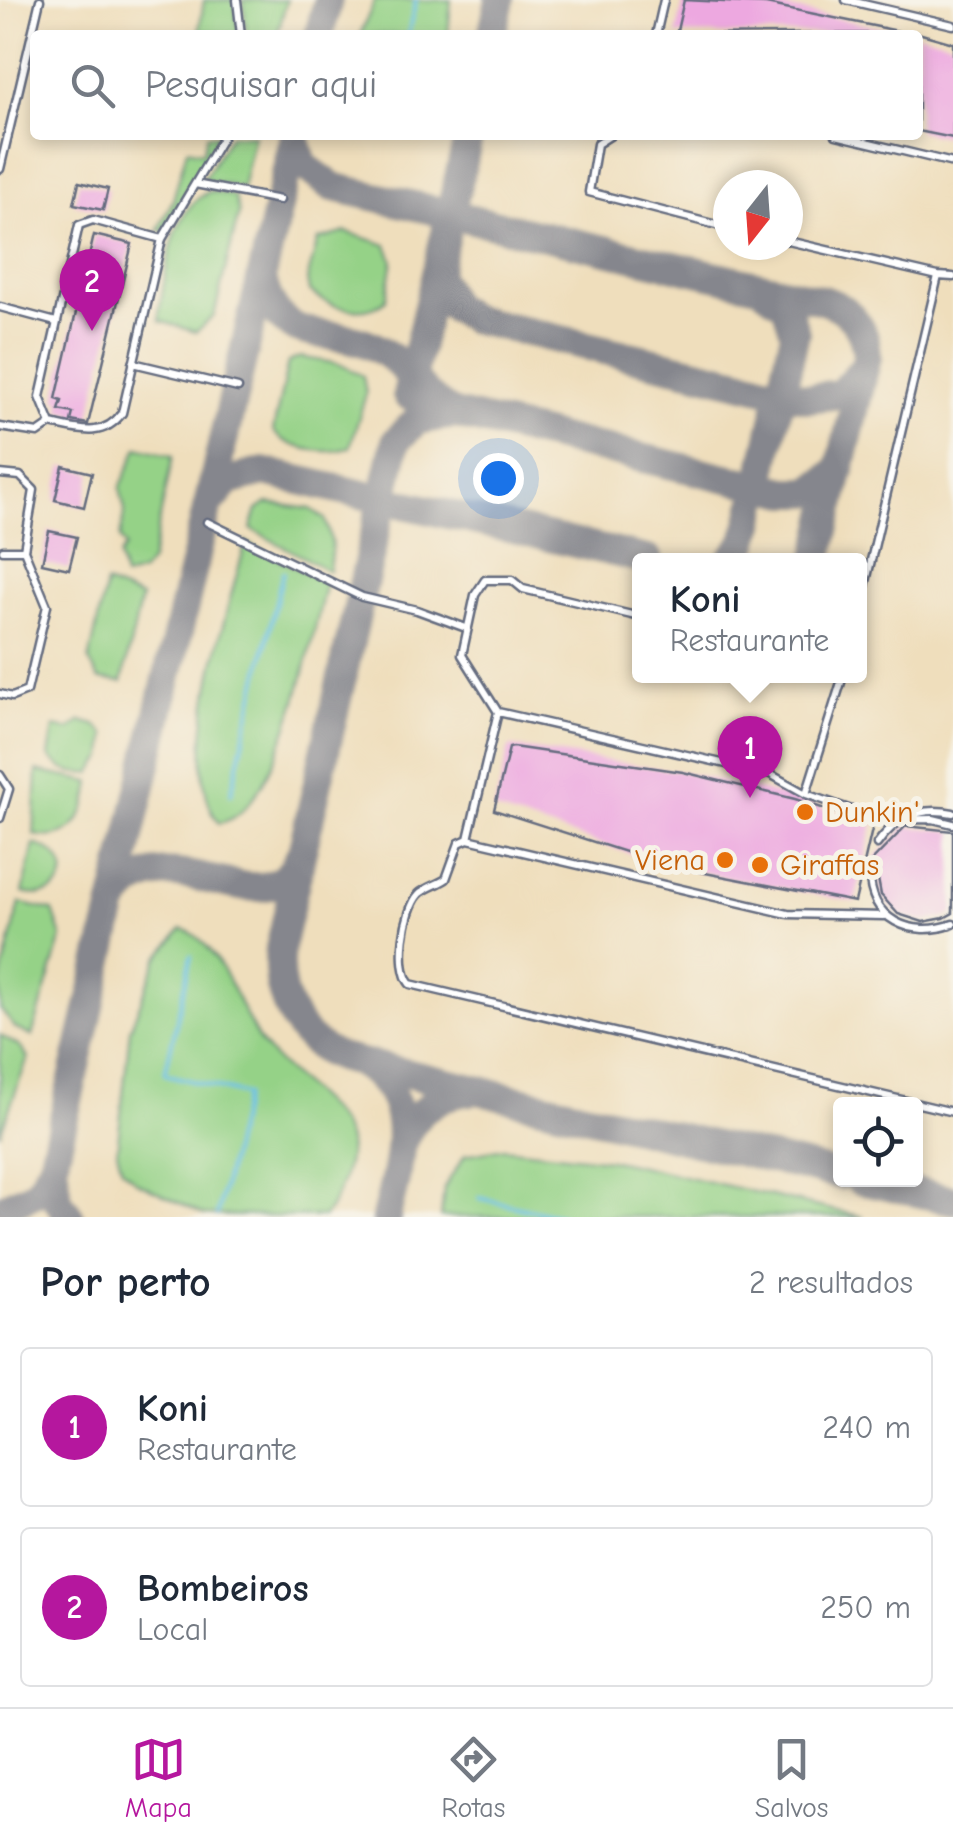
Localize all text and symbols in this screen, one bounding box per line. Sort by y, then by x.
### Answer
search box [30,30,923,140]
icon: search [65,58,120,113]
text: Pesquisar aqui [145,63,377,107]
north arrow [713,170,803,260]
pin: 2 [59,248,124,331]
your location [473,453,524,504]
popup [632,553,867,683]
text: Koni [670,578,741,622]
text: Restaurante [670,622,829,659]
pin: 1 [718,716,782,798]
place label: Dunkin' [825,795,920,830]
marker: Dunkin' [794,801,816,823]
place label: Viena [635,843,705,878]
place label: Giraffas [780,848,879,883]
marker: Viena [714,849,736,871]
marker: Giraffas [749,854,771,876]
map controls [833,1097,923,1187]
button: locate [833,1097,923,1187]
text: Por perto [40,1258,211,1307]
text: 2 resultados [749,1264,913,1301]
text: Koni [137,1387,208,1431]
text: 1 [68,1409,81,1446]
text: 240 m [822,1409,911,1446]
text: Restaurante [137,1431,297,1468]
text: Bombeiros [137,1567,309,1611]
text: 2 [67,1589,82,1626]
text: 250 m [820,1589,911,1626]
text: Local [137,1611,208,1648]
tab: Mapa [125,1732,192,1824]
tab: Rotas [441,1732,505,1824]
tab: Salvos [755,1732,828,1824]

